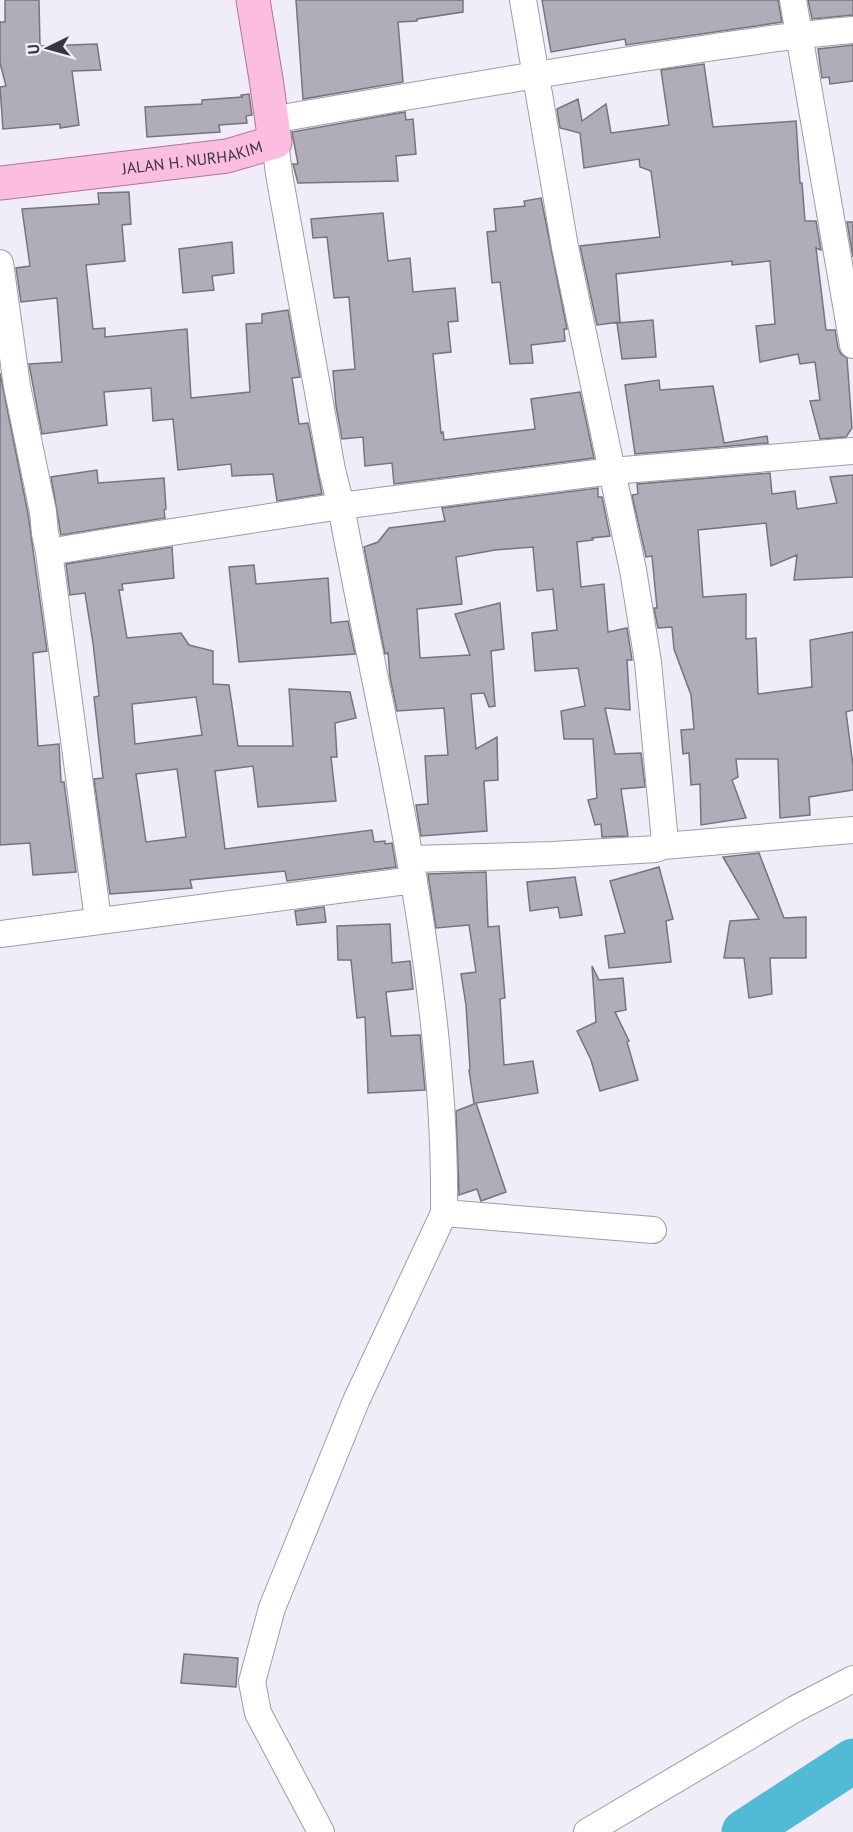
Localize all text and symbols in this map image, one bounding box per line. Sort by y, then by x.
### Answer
north arrow [18,18,78,78]
text: U [23,43,43,55]
street label: JALAN H. NURHAKIM [120,136,265,179]

